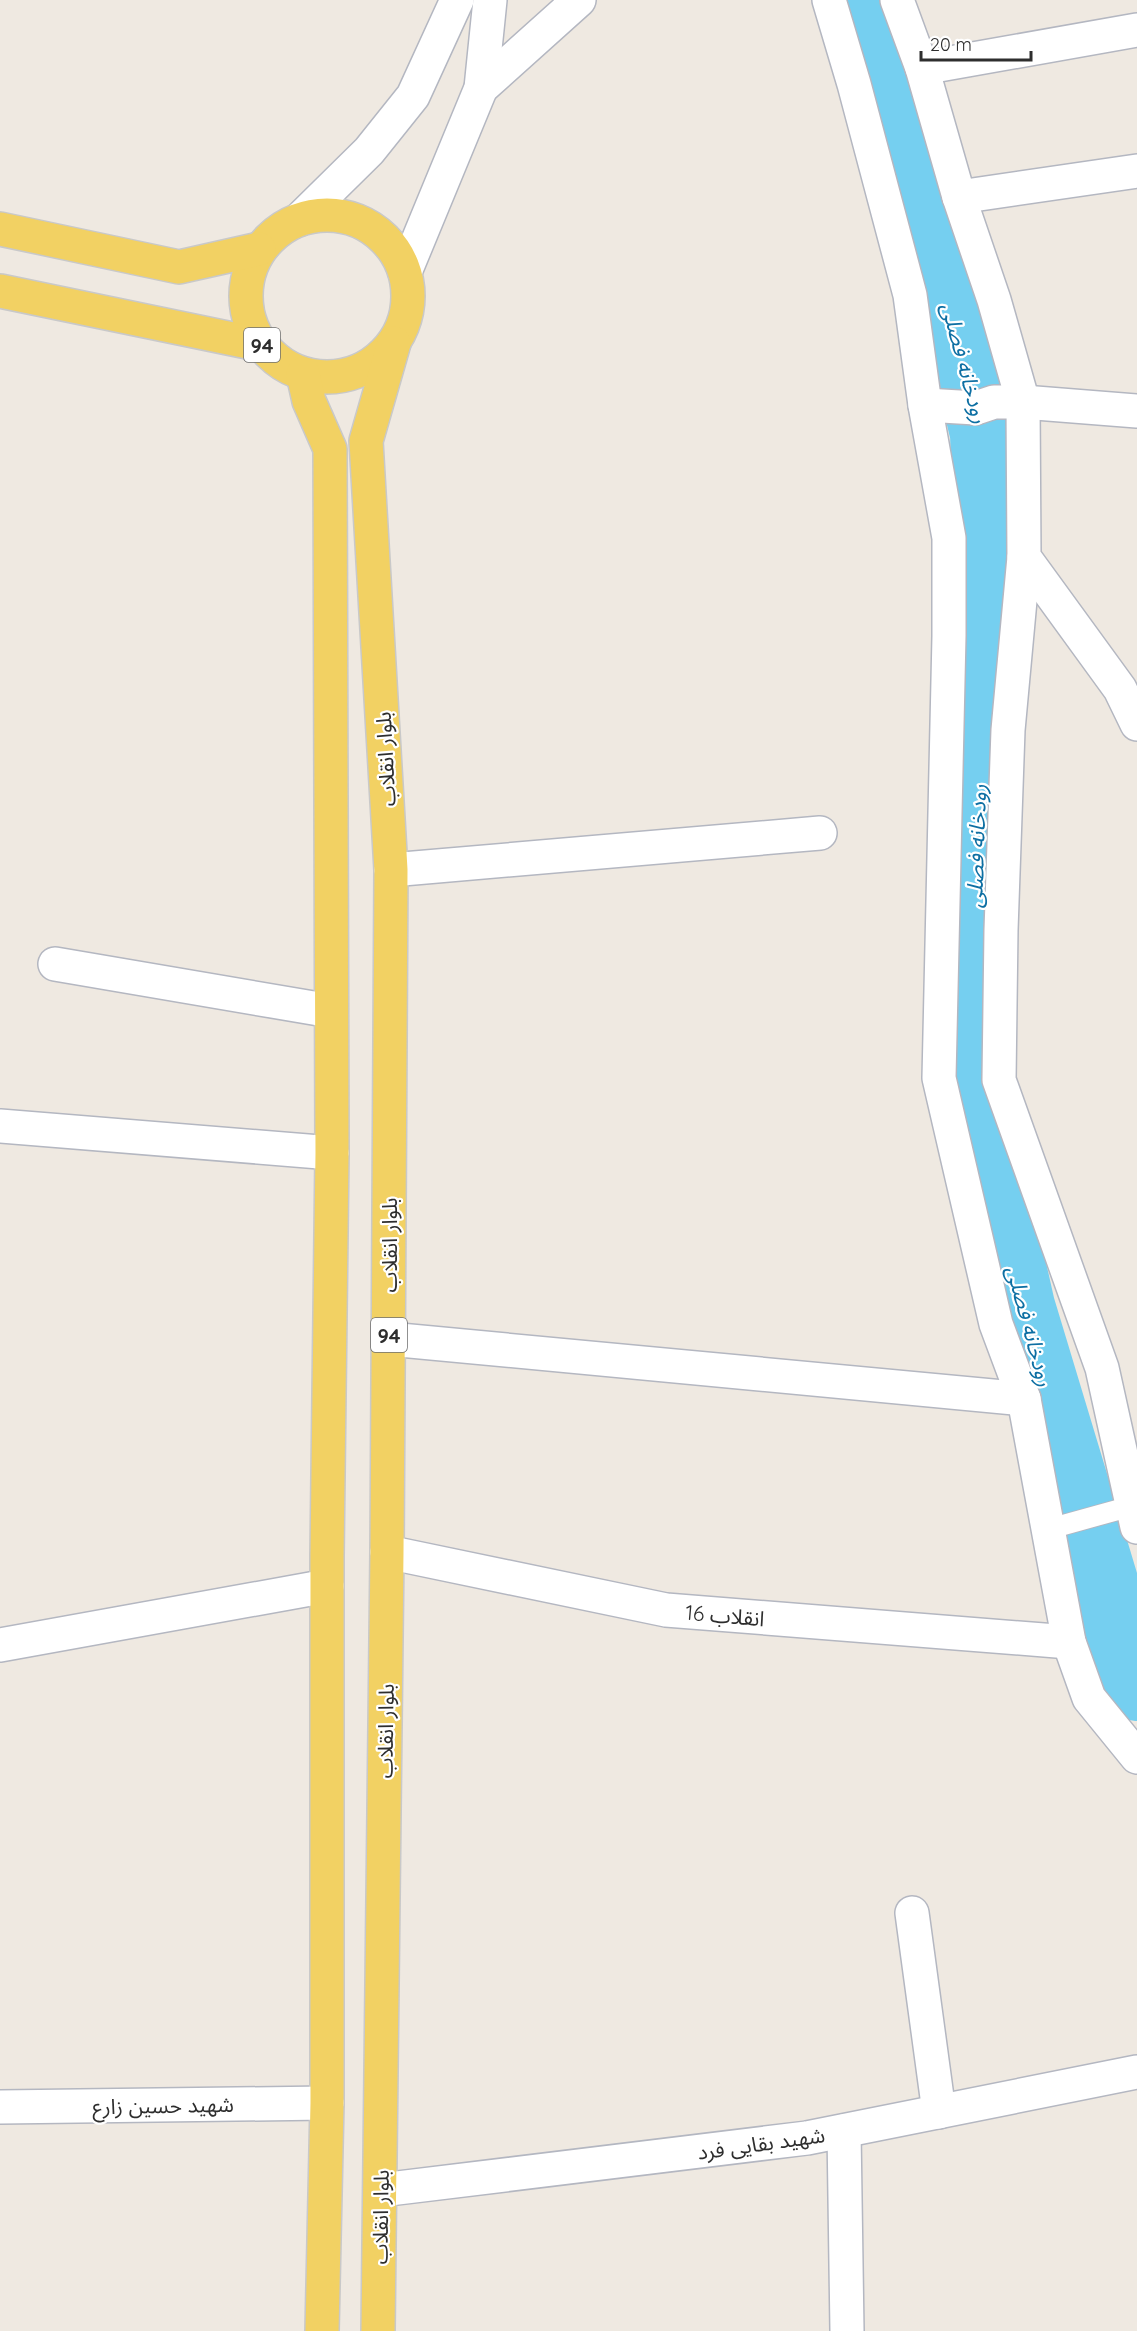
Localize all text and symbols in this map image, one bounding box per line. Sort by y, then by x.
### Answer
scale bar [921,24,1030,62]
text: 20 m [930,33,972,56]
water label: رودخانه فصلی [935,300,995,426]
road number: 94 [244,328,280,362]
street label: بلوار انقلاب [370,711,400,807]
water label: رودخانه فصلی [960,784,992,908]
street label: بلوار انقلاب [376,1198,402,1292]
water label: رودخانه فصلی [1000,1263,1060,1389]
road number: 94 [371,1318,407,1352]
street label: انقلاب 16 [684,1599,766,1631]
street label: بلوار انقلاب [371,1683,399,1779]
street label: شهید حسین زارع [92,2091,234,2122]
street label: شهید بقایی فرد [696,2121,826,2165]
street label: بلوار انقلاب [366,2169,394,2265]

